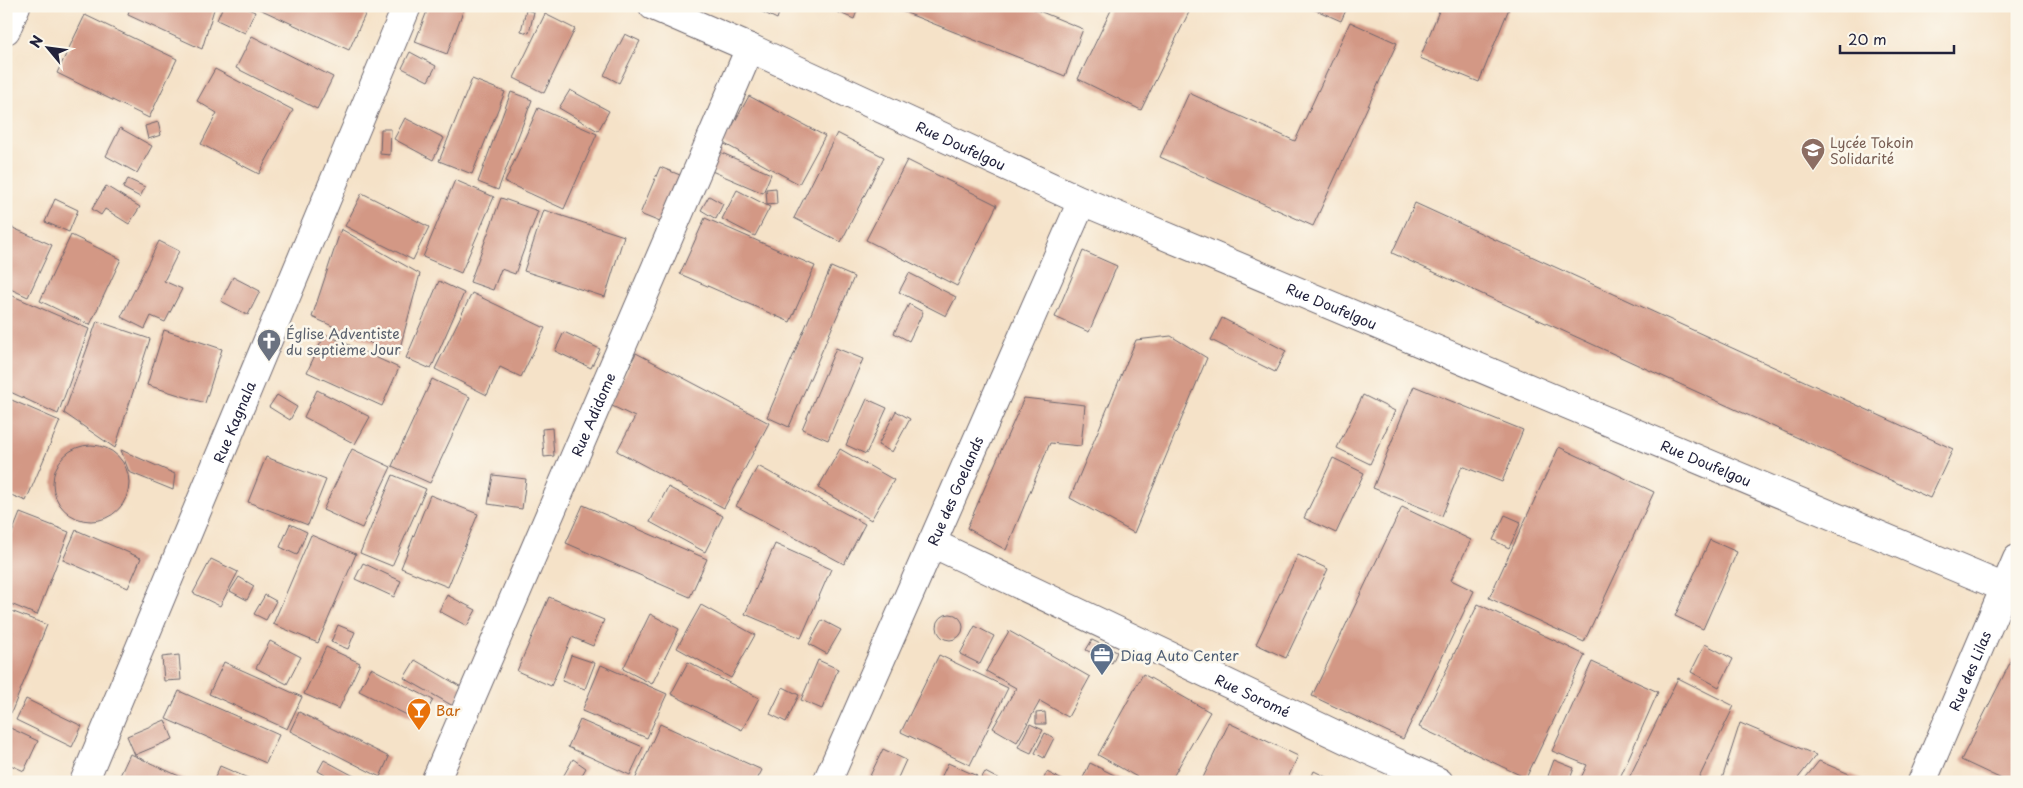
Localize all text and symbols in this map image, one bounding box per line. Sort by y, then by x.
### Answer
north arrow [22,22,72,72]
scale bar [1840,22,1954,54]
text: 20 m [1848,27,1887,50]
text: N [24,32,48,51]
street label: Rue Doufelgou [913,115,1009,175]
place label: Lycée Tokoin Solidarité [1830,132,1914,169]
school or university icon: Lycée Tokoin Solidarité [1800,137,1826,171]
street label: Rue Doufelgou [1283,277,1380,334]
place label: Église Adventiste du septième Jour [286,323,401,360]
church icon: Église Adventiste du septième Jour [256,328,282,362]
street label: Rue Adidome [565,369,620,460]
street label: Rue Kagnala [207,378,260,466]
street label: Rue des Goelands [922,433,988,549]
street label: Rue Doufelgou [1657,434,1755,491]
street label: Rue des Lilas [1943,627,1996,714]
office icon: Diag Auto Center [1089,642,1115,676]
place label: Diag Auto Center [1120,645,1239,666]
street label: Rue Soromé [1212,668,1294,722]
bar icon: Bar [406,697,432,731]
place label: Bar [436,700,461,721]

